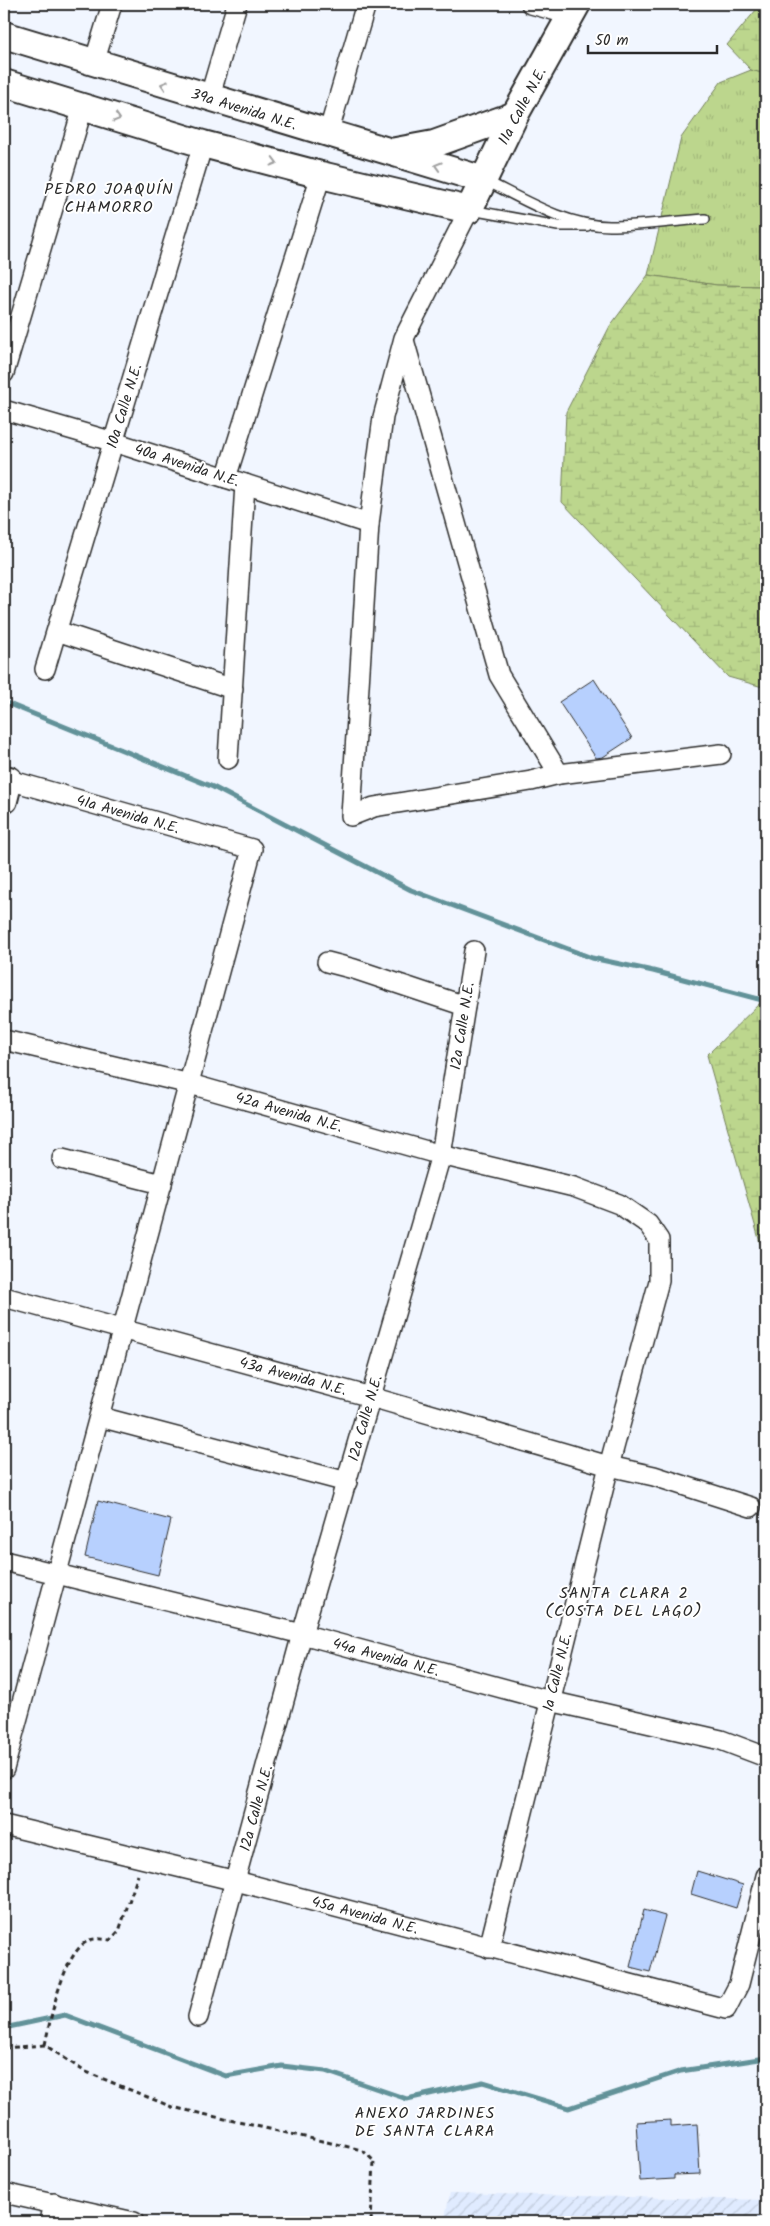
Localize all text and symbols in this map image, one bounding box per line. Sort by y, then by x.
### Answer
scale bar [588,22,716,54]
text: 50 m [595,29,629,53]
street label: 11a Calle N.E. [492,63,553,149]
one-way arrow [161,81,169,91]
street label: 39a Avenida N.E. [188,83,299,137]
one-way arrow [113,112,121,122]
one-way arrow [269,157,277,167]
one-way arrow [434,162,442,172]
district label: PEDRO JOAQUÍN CHAMORRO [44,177,174,220]
street label: 10a Calle N.E. [101,361,149,452]
street label: 40a Avenida N.E. [131,438,242,494]
street label: 41a Avenida N.E. [73,789,182,841]
street label: 12a Calle N.E. [444,980,482,1072]
street label: 42a Avenida N.E. [232,1086,345,1140]
street label: 43a Avenida N.E. [236,1351,349,1403]
street label: 12a Calle N.E. [342,1372,390,1464]
district label: SANTA CLARA 2 (COSTA DEL LAGO) [545,1581,703,1624]
street label: 1a Calle N.E. [537,1631,579,1714]
street label: 44a Avenida N.E. [330,1632,442,1684]
street label: 12a Calle N.E. [234,1762,280,1854]
street label: 45a Avenida N.E. [309,1890,421,1942]
district label: ANEXO JARDINES DE SANTA CLARA [355,2101,495,2144]

